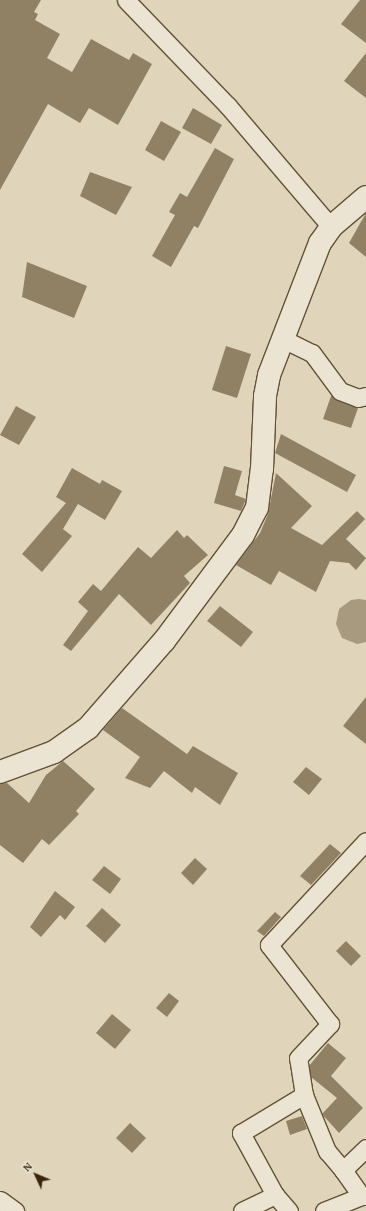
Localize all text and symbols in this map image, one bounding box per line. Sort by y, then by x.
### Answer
north arrow [16,1155,56,1195]
text: N [19,1158,36,1175]

